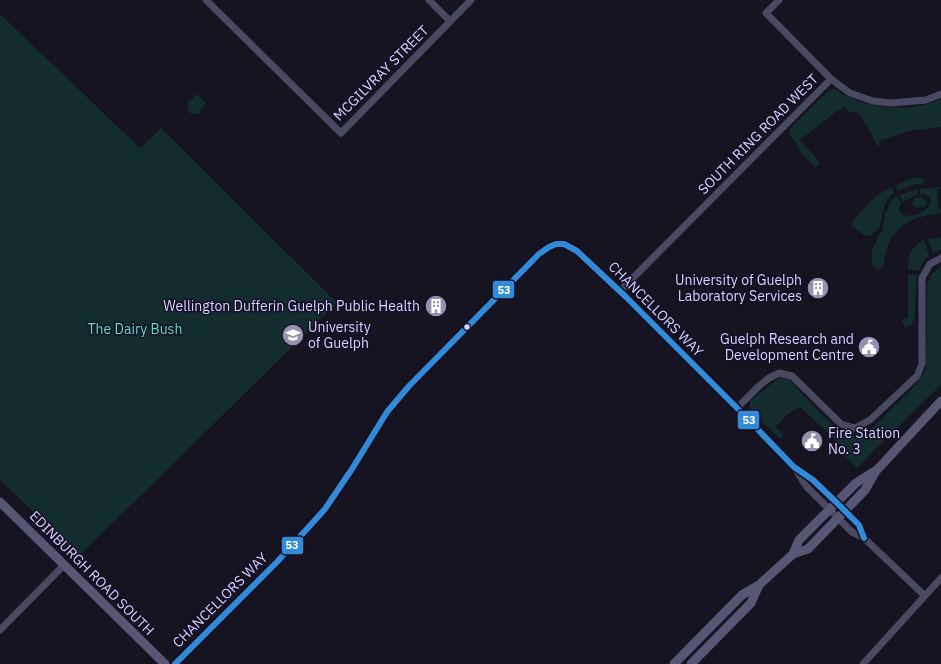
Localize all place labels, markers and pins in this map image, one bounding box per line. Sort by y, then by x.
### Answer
place label: University of Guelph Laboratory Services [675,271,802,305]
building icon: University of Guelph Laboratory Services [805,275,831,301]
building icon: Wellington Dufferin Guelph Public Health [423,293,449,319]
place label: Wellington Dufferin Guelph Public Health [163,297,420,315]
place label: University of Guelph [308,318,371,352]
school or university icon: University of Guelph [280,322,306,348]
unlabelled marker [462,322,472,332]
place label: Guelph Research and Development Centre [720,330,854,364]
public building icon: Guelph Research and Development Centre [856,334,882,360]
place label: Fire Station No. 3 [828,424,900,458]
public building icon: Fire Station No. 3 [799,428,825,454]

